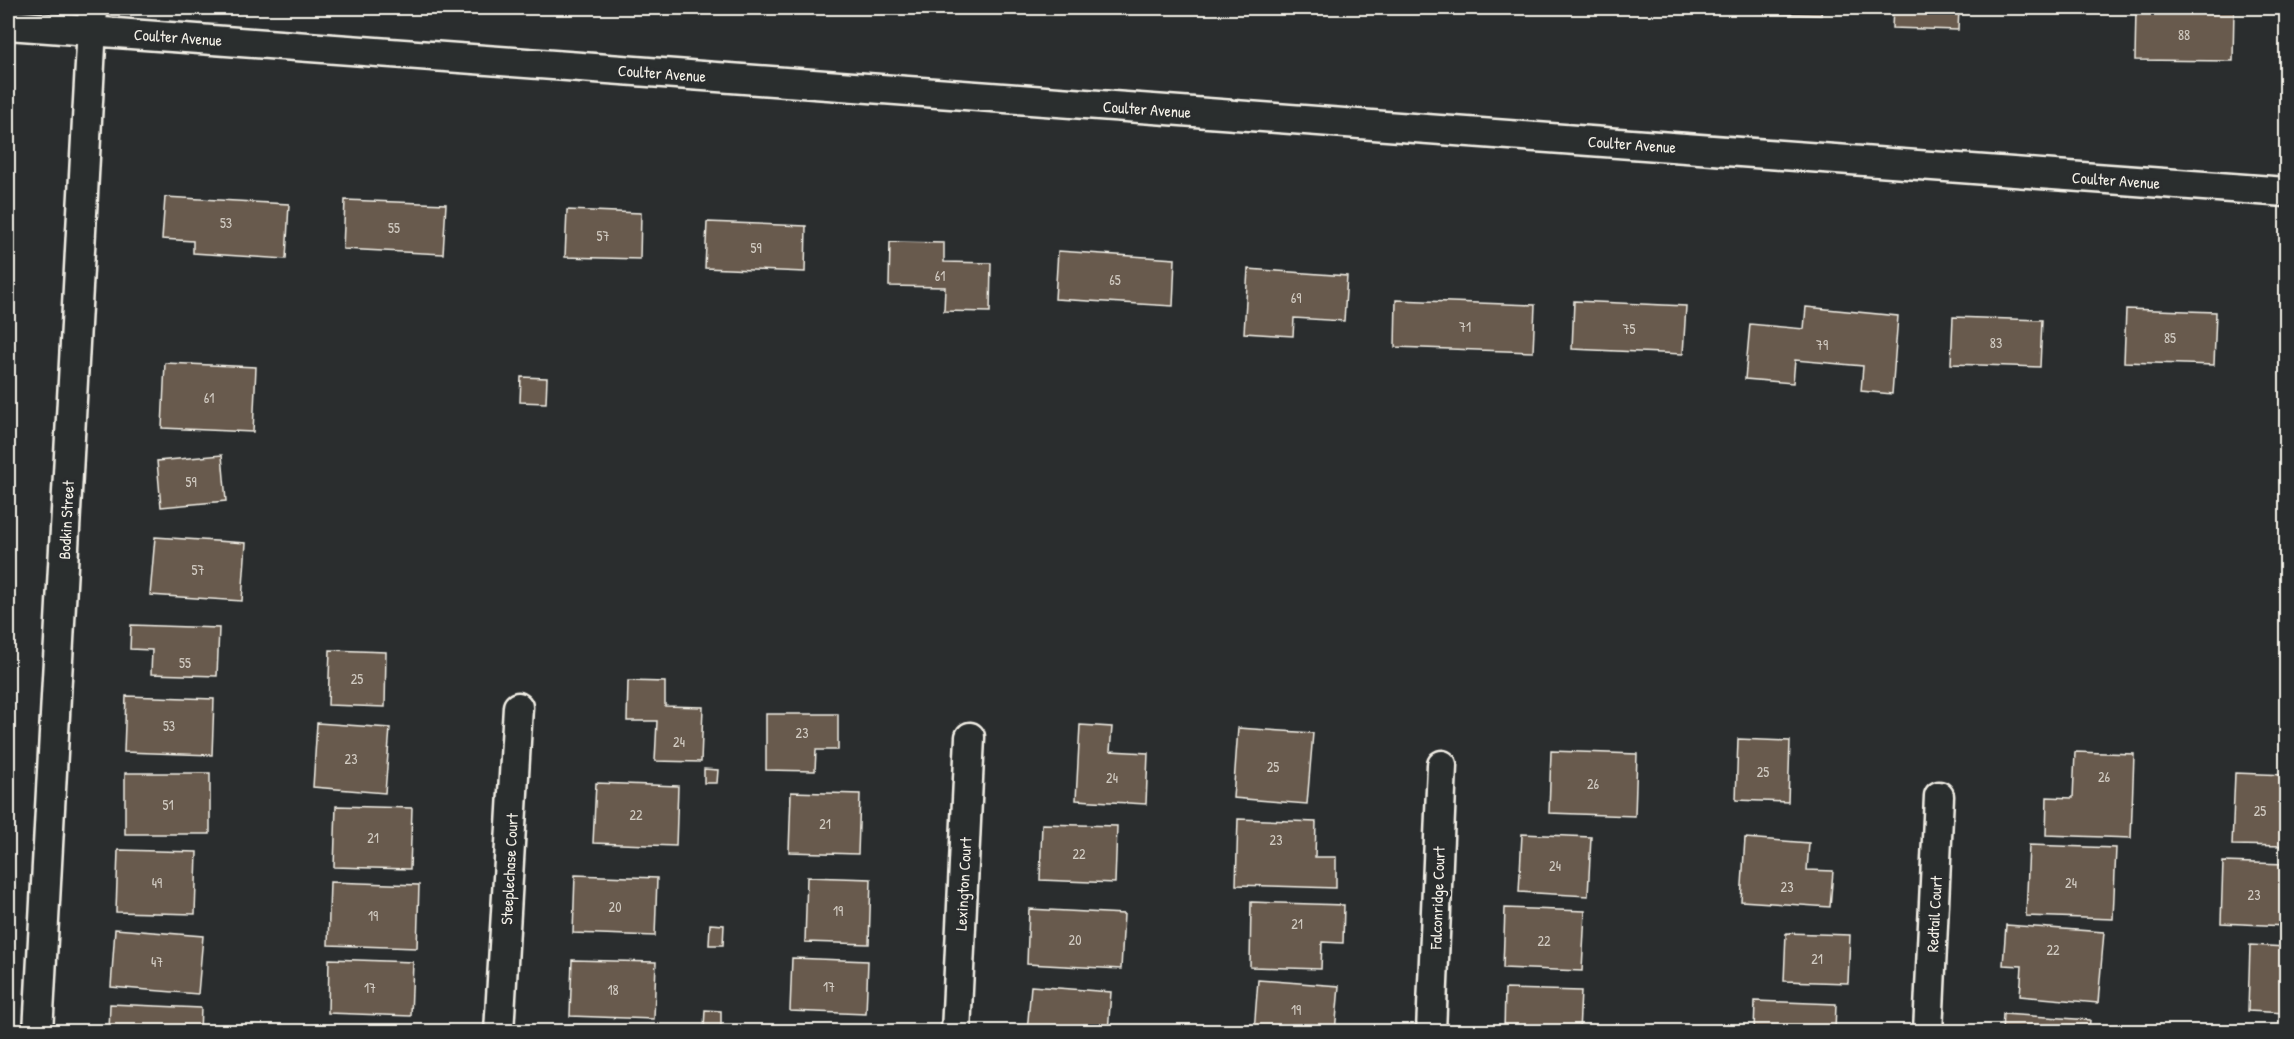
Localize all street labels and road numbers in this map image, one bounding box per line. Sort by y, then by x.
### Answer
street label: Coulter Avenue [133,23,223,51]
street label: Coulter Avenue [617,59,707,87]
street label: Coulter Avenue [1102,95,1192,123]
street label: Coulter Avenue [1587,130,1677,158]
street label: Coulter Avenue [2071,166,2161,194]
street label: Bodkin Street [53,479,79,560]
street label: Steeplechase Court [495,812,523,925]
street label: Lexington Court [950,836,976,931]
street label: Falconridge Court [1424,846,1450,951]
street label: Redtail Court [1921,875,1947,953]

